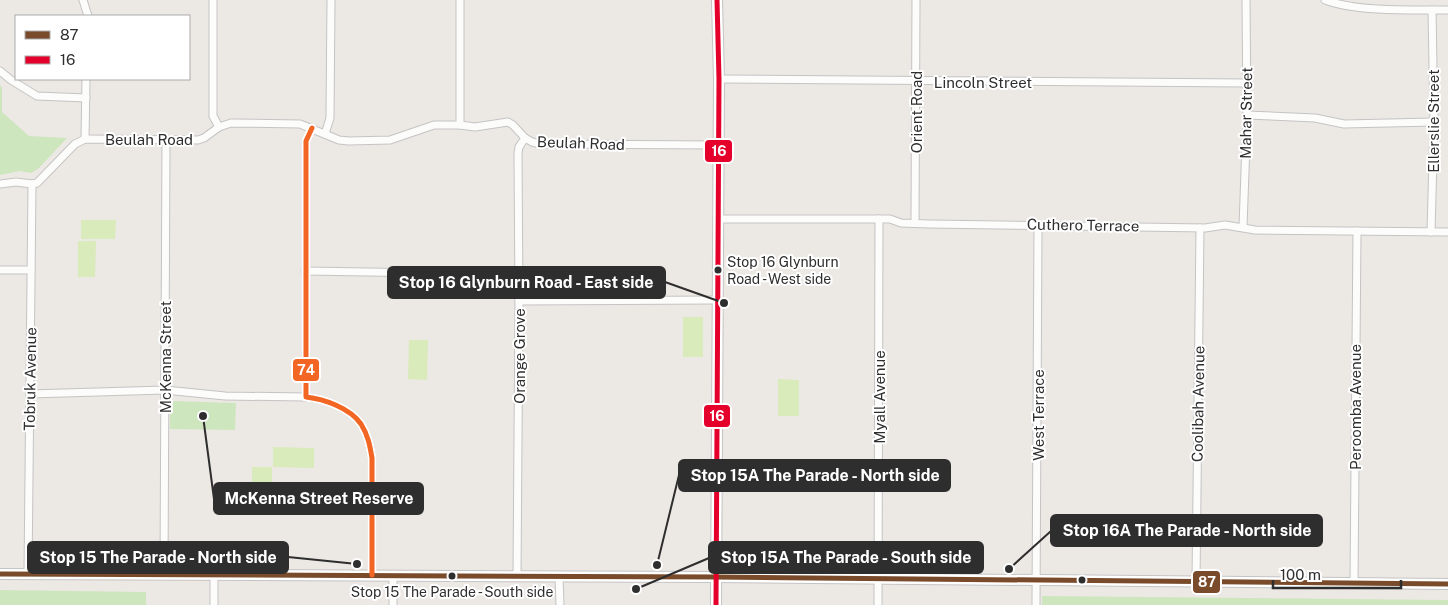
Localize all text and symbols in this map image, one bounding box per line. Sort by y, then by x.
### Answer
legend [15,15,190,80]
text: 87 [60,26,78,43]
text: 16 [60,51,75,68]
street label: Mahar Street [1237,67,1255,159]
street label: Ellerslie Street [1425,69,1442,173]
street label: Orient Road [908,71,925,153]
street label: Lincoln Street [934,74,1032,91]
street label: Beulah Road [105,131,193,148]
street label: Beulah Road [537,133,625,153]
line badge: 16 [704,139,733,163]
text: 16 [711,143,727,159]
street label: Cuthero Terrace [1027,216,1139,234]
place label: Stop 16 Glynburn Road - West side [727,254,839,287]
marker: Stop 16 Glynburn Road - West side [713,265,723,275]
callout: Stop 16 Glynburn Road - East side [388,267,665,298]
text: Stop 16 Glynburn Road - East side [399,273,653,292]
street label: McKenna Street [157,301,174,413]
street label: Orange Grove [511,308,528,404]
street label: Tobruk Avenue [21,327,39,431]
street label: Peroomba Avenue [1347,344,1364,470]
street label: Coolibah Avenue [1188,346,1208,462]
street label: Myall Avenue [871,350,888,444]
line badge: 74 [292,358,320,382]
text: 74 [297,362,315,378]
street label: West Terrace [1030,369,1047,461]
line badge: 16 [703,404,731,428]
text: 16 [709,408,725,424]
callout: Stop 15A The Parade - North side [679,460,950,491]
text: Stop 15A The Parade - North side [690,466,940,485]
callout: McKenna Street Reserve [214,483,423,514]
text: McKenna Street Reserve [224,489,414,508]
callout: Stop 16A The Parade - North side [1051,515,1322,546]
text: Stop 16A The Parade - North side [1063,521,1311,540]
callout: Stop 15 The Parade - North side [28,542,288,573]
callout: Stop 15A The Parade - South side [709,542,983,573]
text: Stop 15 The Parade - North side [39,548,277,567]
text: Stop 15A The Parade - South side [721,548,971,567]
scale bar [1273,558,1400,590]
text: 100 m [1280,566,1321,583]
line badge: 87 [1192,570,1221,594]
marker: Stop 15 The Parade - South side [447,571,457,581]
text: 87 [1198,574,1216,590]
unlabelled marker [1077,575,1087,585]
place label: Stop 15 The Parade - South side [351,584,553,600]

